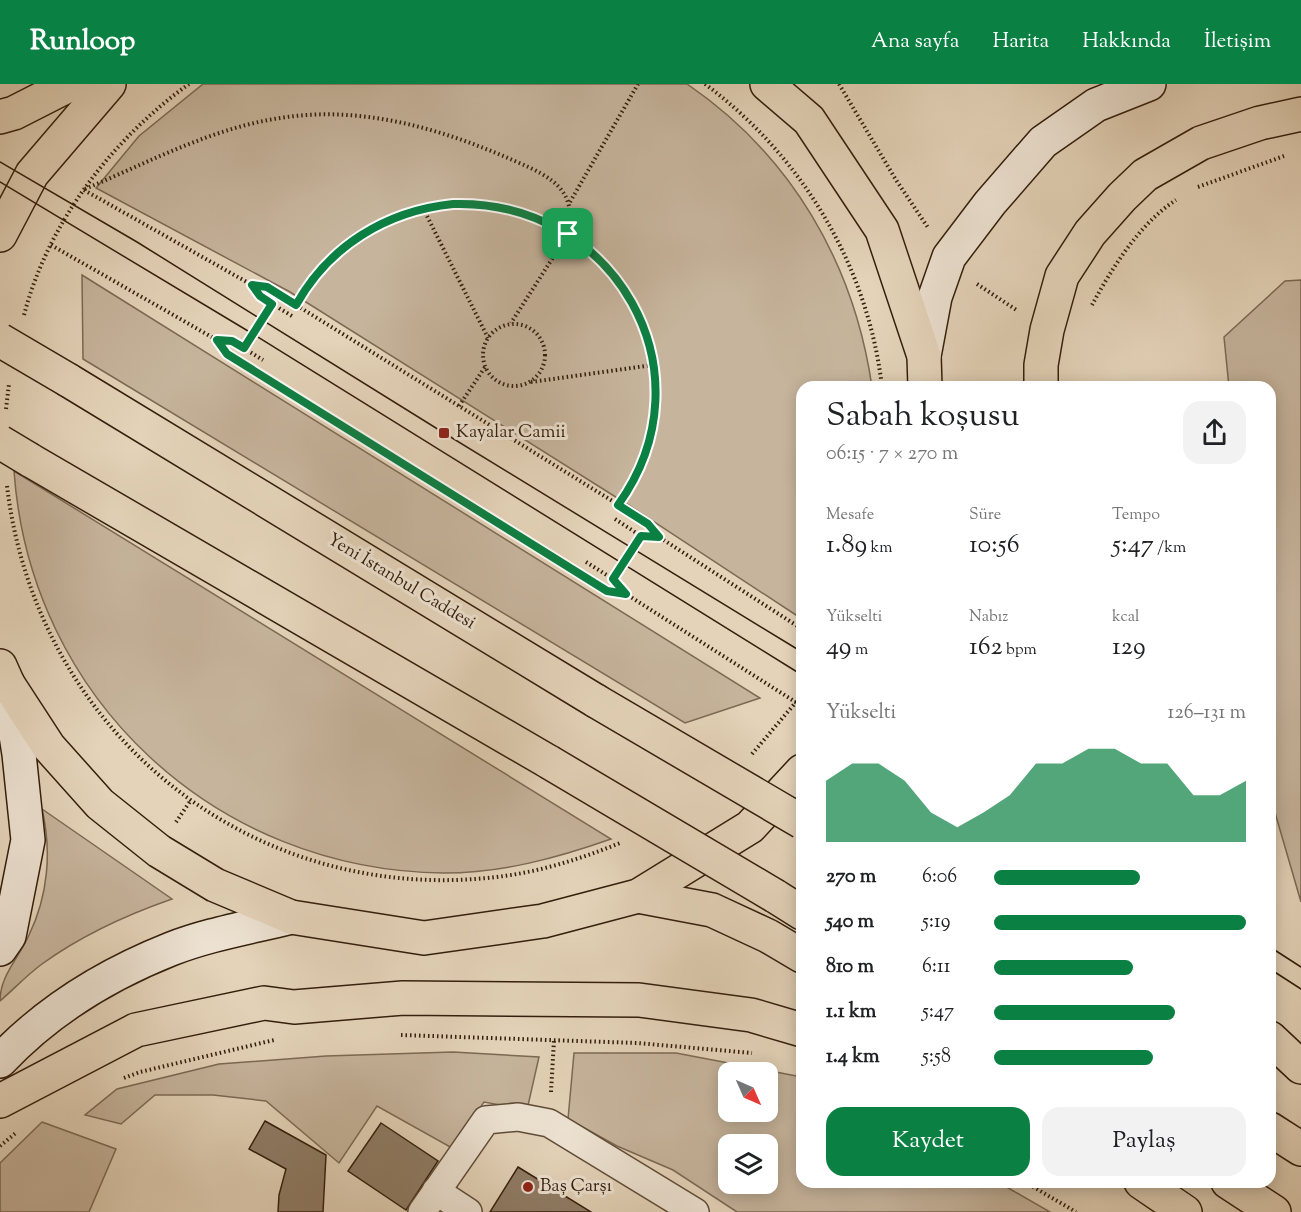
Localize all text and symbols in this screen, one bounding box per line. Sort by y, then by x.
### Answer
text: Runloop [30,22,135,62]
text: Ana sayfa [871,27,960,57]
text: Harita [993,27,1049,57]
text: Hakkında [1082,27,1171,57]
text: İletişim [1204,27,1271,57]
pin [542,208,593,259]
icon: arrive [551,217,584,250]
text: Sabah koşusu [826,393,1020,441]
button: share [1183,401,1246,464]
place label: Kayalar Camii [456,420,566,446]
marker: Kayalar Camii [437,426,451,440]
text: 06:15 · 7 × 270 m [826,440,958,469]
text: Mesafe [826,504,874,527]
text: Süre [969,504,1001,527]
text: Tempo [1112,504,1160,527]
street label: Yeni İstanbul Caddesi [322,527,480,637]
text: 1.89 [826,527,867,564]
text: 10:56 [969,527,1020,564]
text: 5:47 [1112,527,1154,564]
text: km [867,537,892,560]
text: /km [1154,537,1186,560]
text: Yükselti [826,606,882,629]
text: Nabız [969,606,1008,629]
text: kcal [1112,606,1140,629]
text: 49 [826,629,852,666]
text: 162 [969,629,1003,666]
text: 129 [1112,629,1146,666]
text: m [852,639,868,662]
text: bpm [1003,639,1037,662]
text: Yükselti [826,699,896,728]
text: 126–131 m [1168,699,1246,728]
text: 270 m [826,863,876,892]
text: 6:06 [922,863,957,892]
text: 540 m [826,908,874,937]
text: 5:19 [922,908,950,937]
text: 810 m [826,953,874,982]
text: 6:11 [922,953,951,982]
text: 1.1 km [826,998,876,1027]
text: 5:47 [922,998,954,1027]
text: 1.4 km [826,1043,880,1072]
text: 5:58 [922,1043,951,1072]
north arrow [718,1062,778,1122]
map controls [718,1062,778,1194]
button: Kaydet [826,1107,1030,1176]
button: Paylaş [1042,1107,1246,1176]
button: layers [718,1134,778,1194]
place label: Baş Çarşı [540,1174,612,1200]
marker: Baş Çarşı [521,1180,535,1194]

